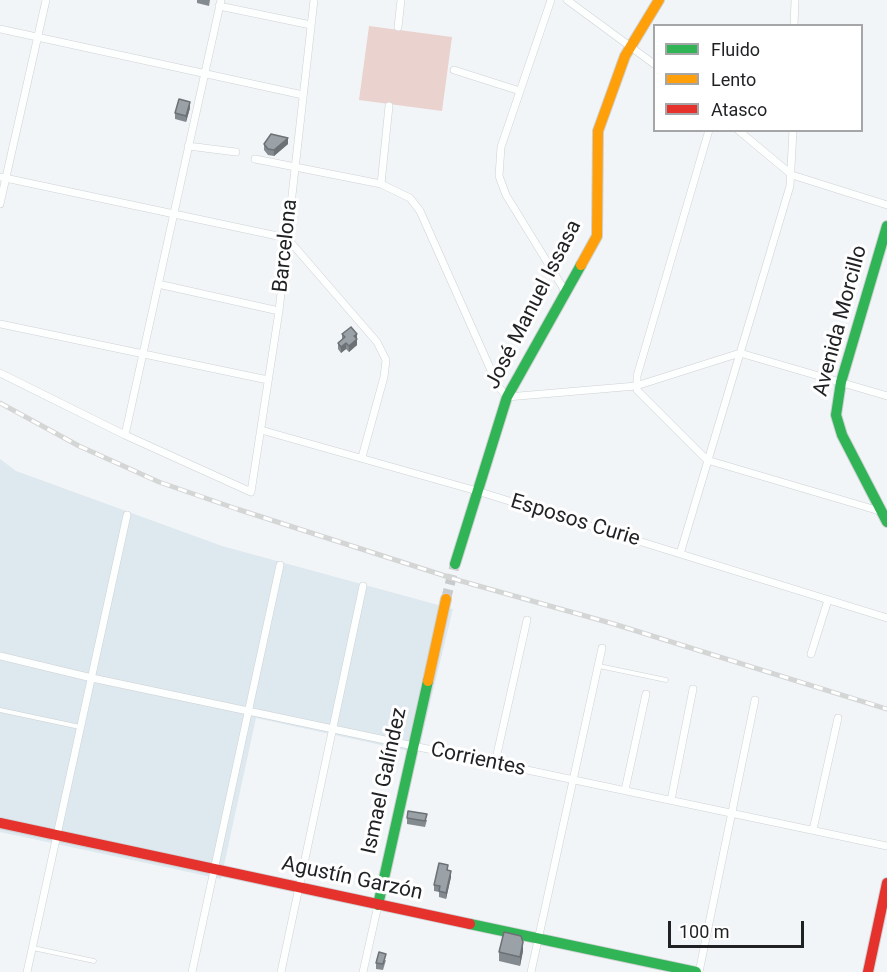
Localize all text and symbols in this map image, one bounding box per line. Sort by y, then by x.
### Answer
legend [653,24,863,132]
text: Fluido [711,39,760,60]
text: Lento [711,69,756,90]
text: Atasco [711,99,767,120]
street label: Barcelona [269,198,303,294]
street label: José Manuel Issasa [481,216,587,394]
street label: Avenida Morcillo [809,243,873,399]
street label: Esposos Curie [507,489,643,553]
street label: Ismael Galíndez [357,706,413,856]
street label: Corrientes [428,738,528,782]
street label: Agustín Garzón [279,852,425,906]
scale bar [671,909,808,947]
text: 100 m [679,921,730,942]

